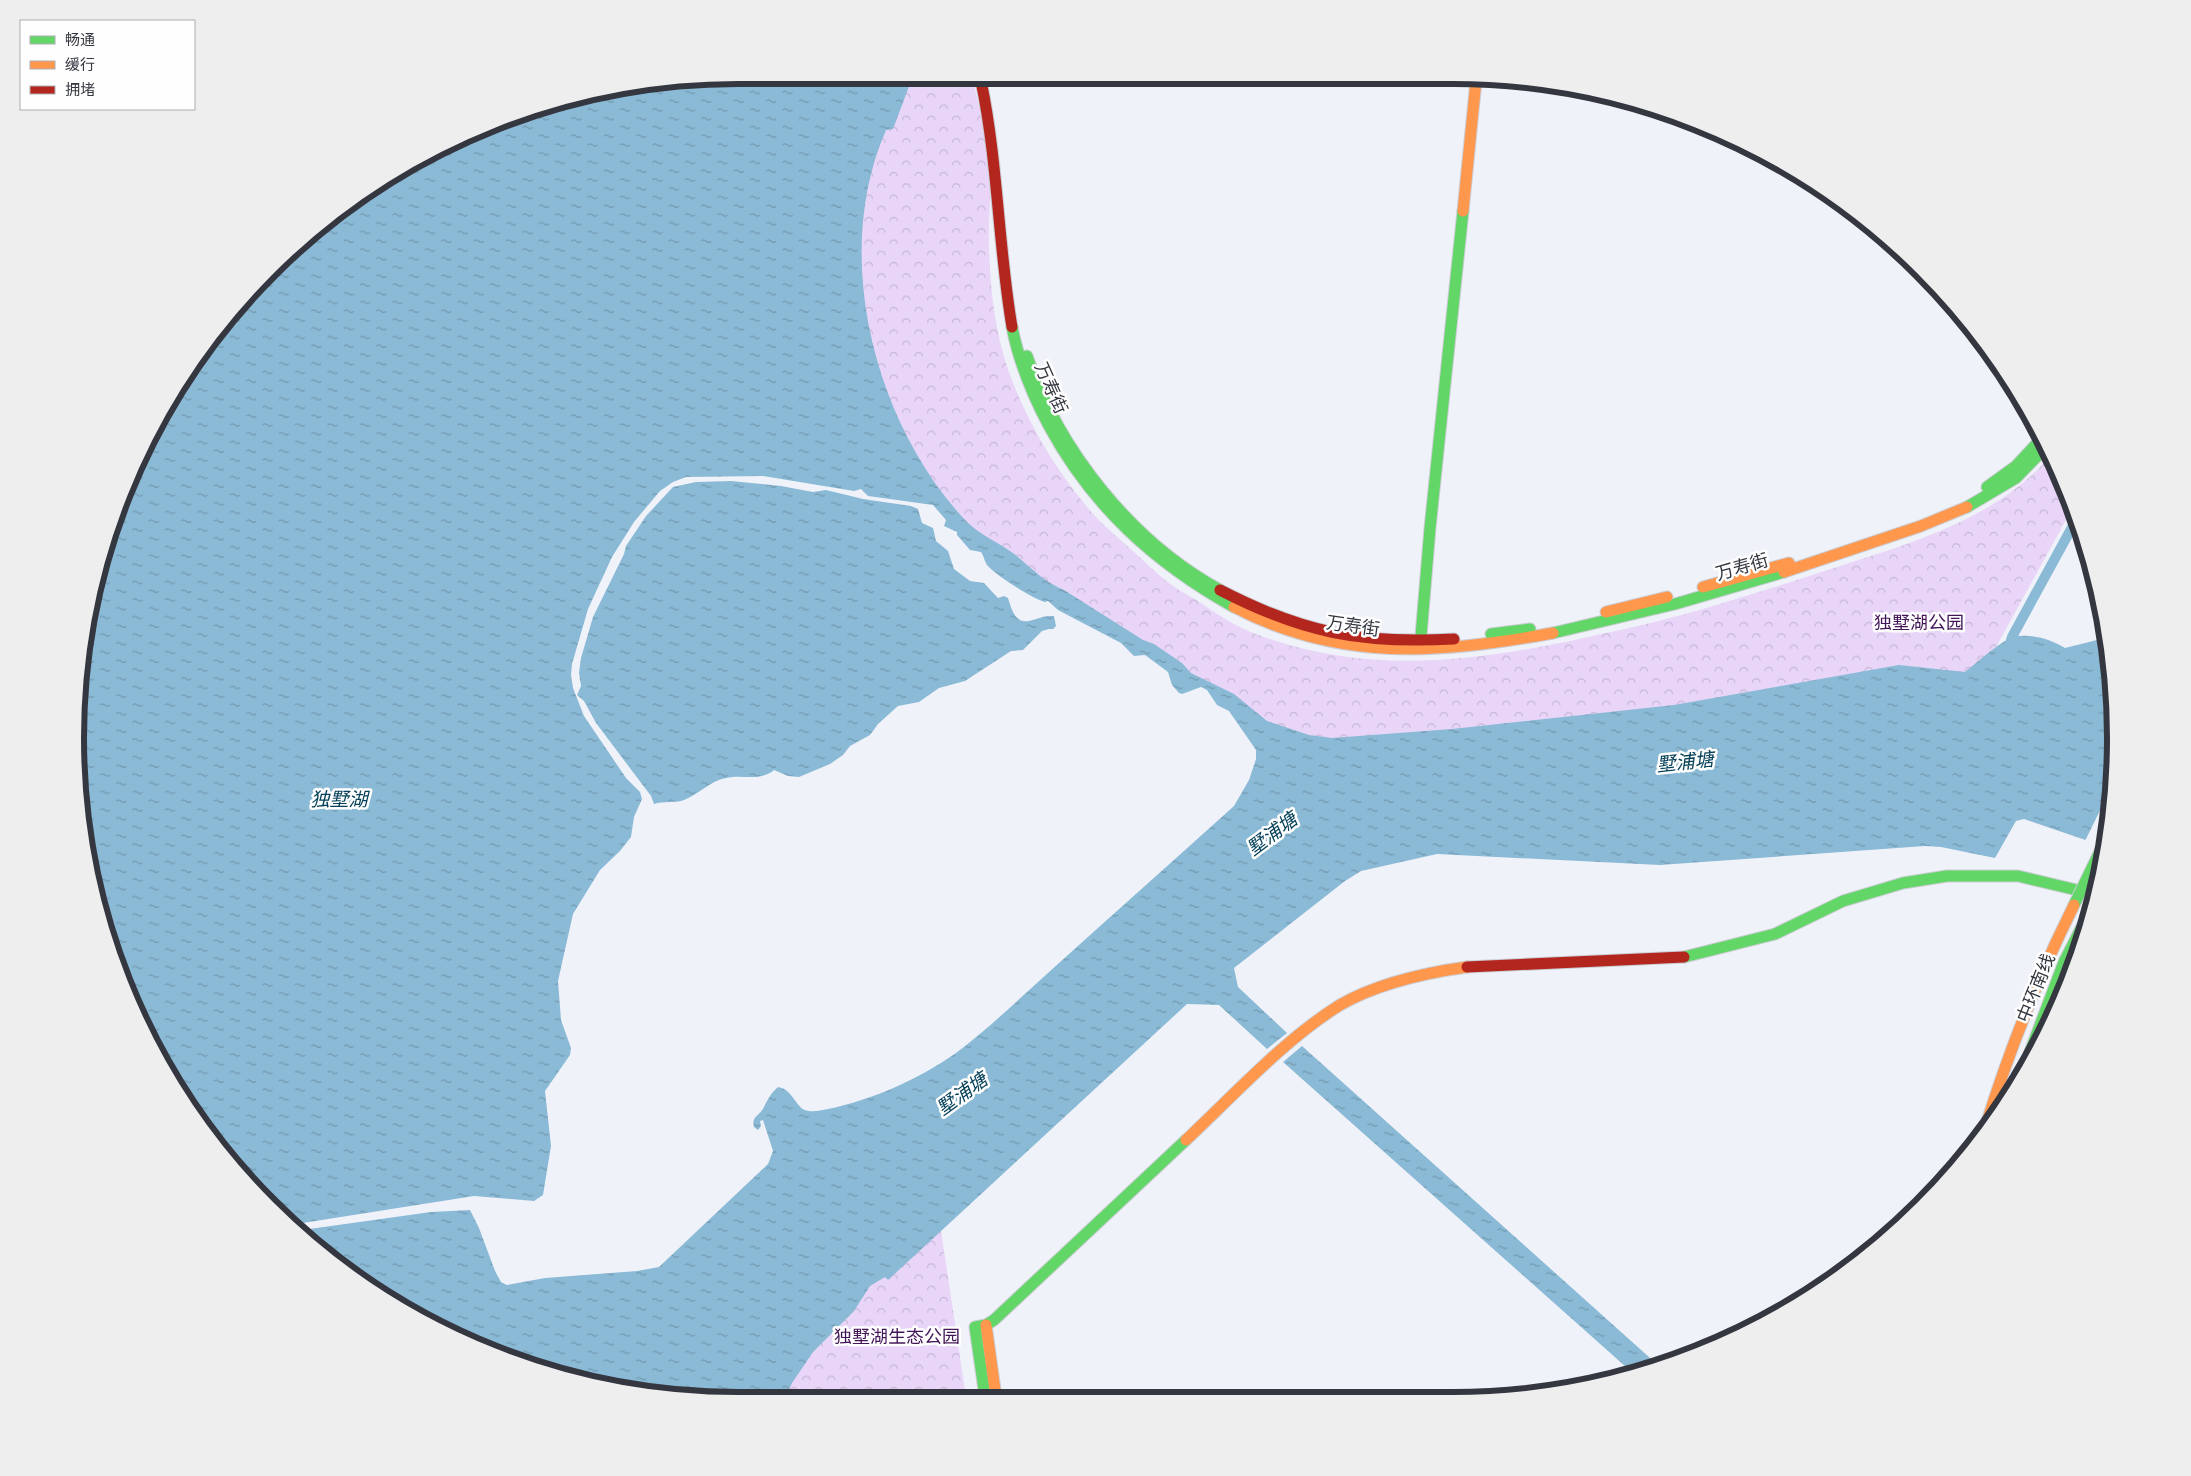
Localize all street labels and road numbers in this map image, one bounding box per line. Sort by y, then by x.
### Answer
street label: 万寿街 [1029,358,1073,418]
street label: 万寿街 [1713,548,1771,586]
street label: 万寿街 [1325,610,1381,642]
street label: 中环南线 [2011,950,2061,1026]

